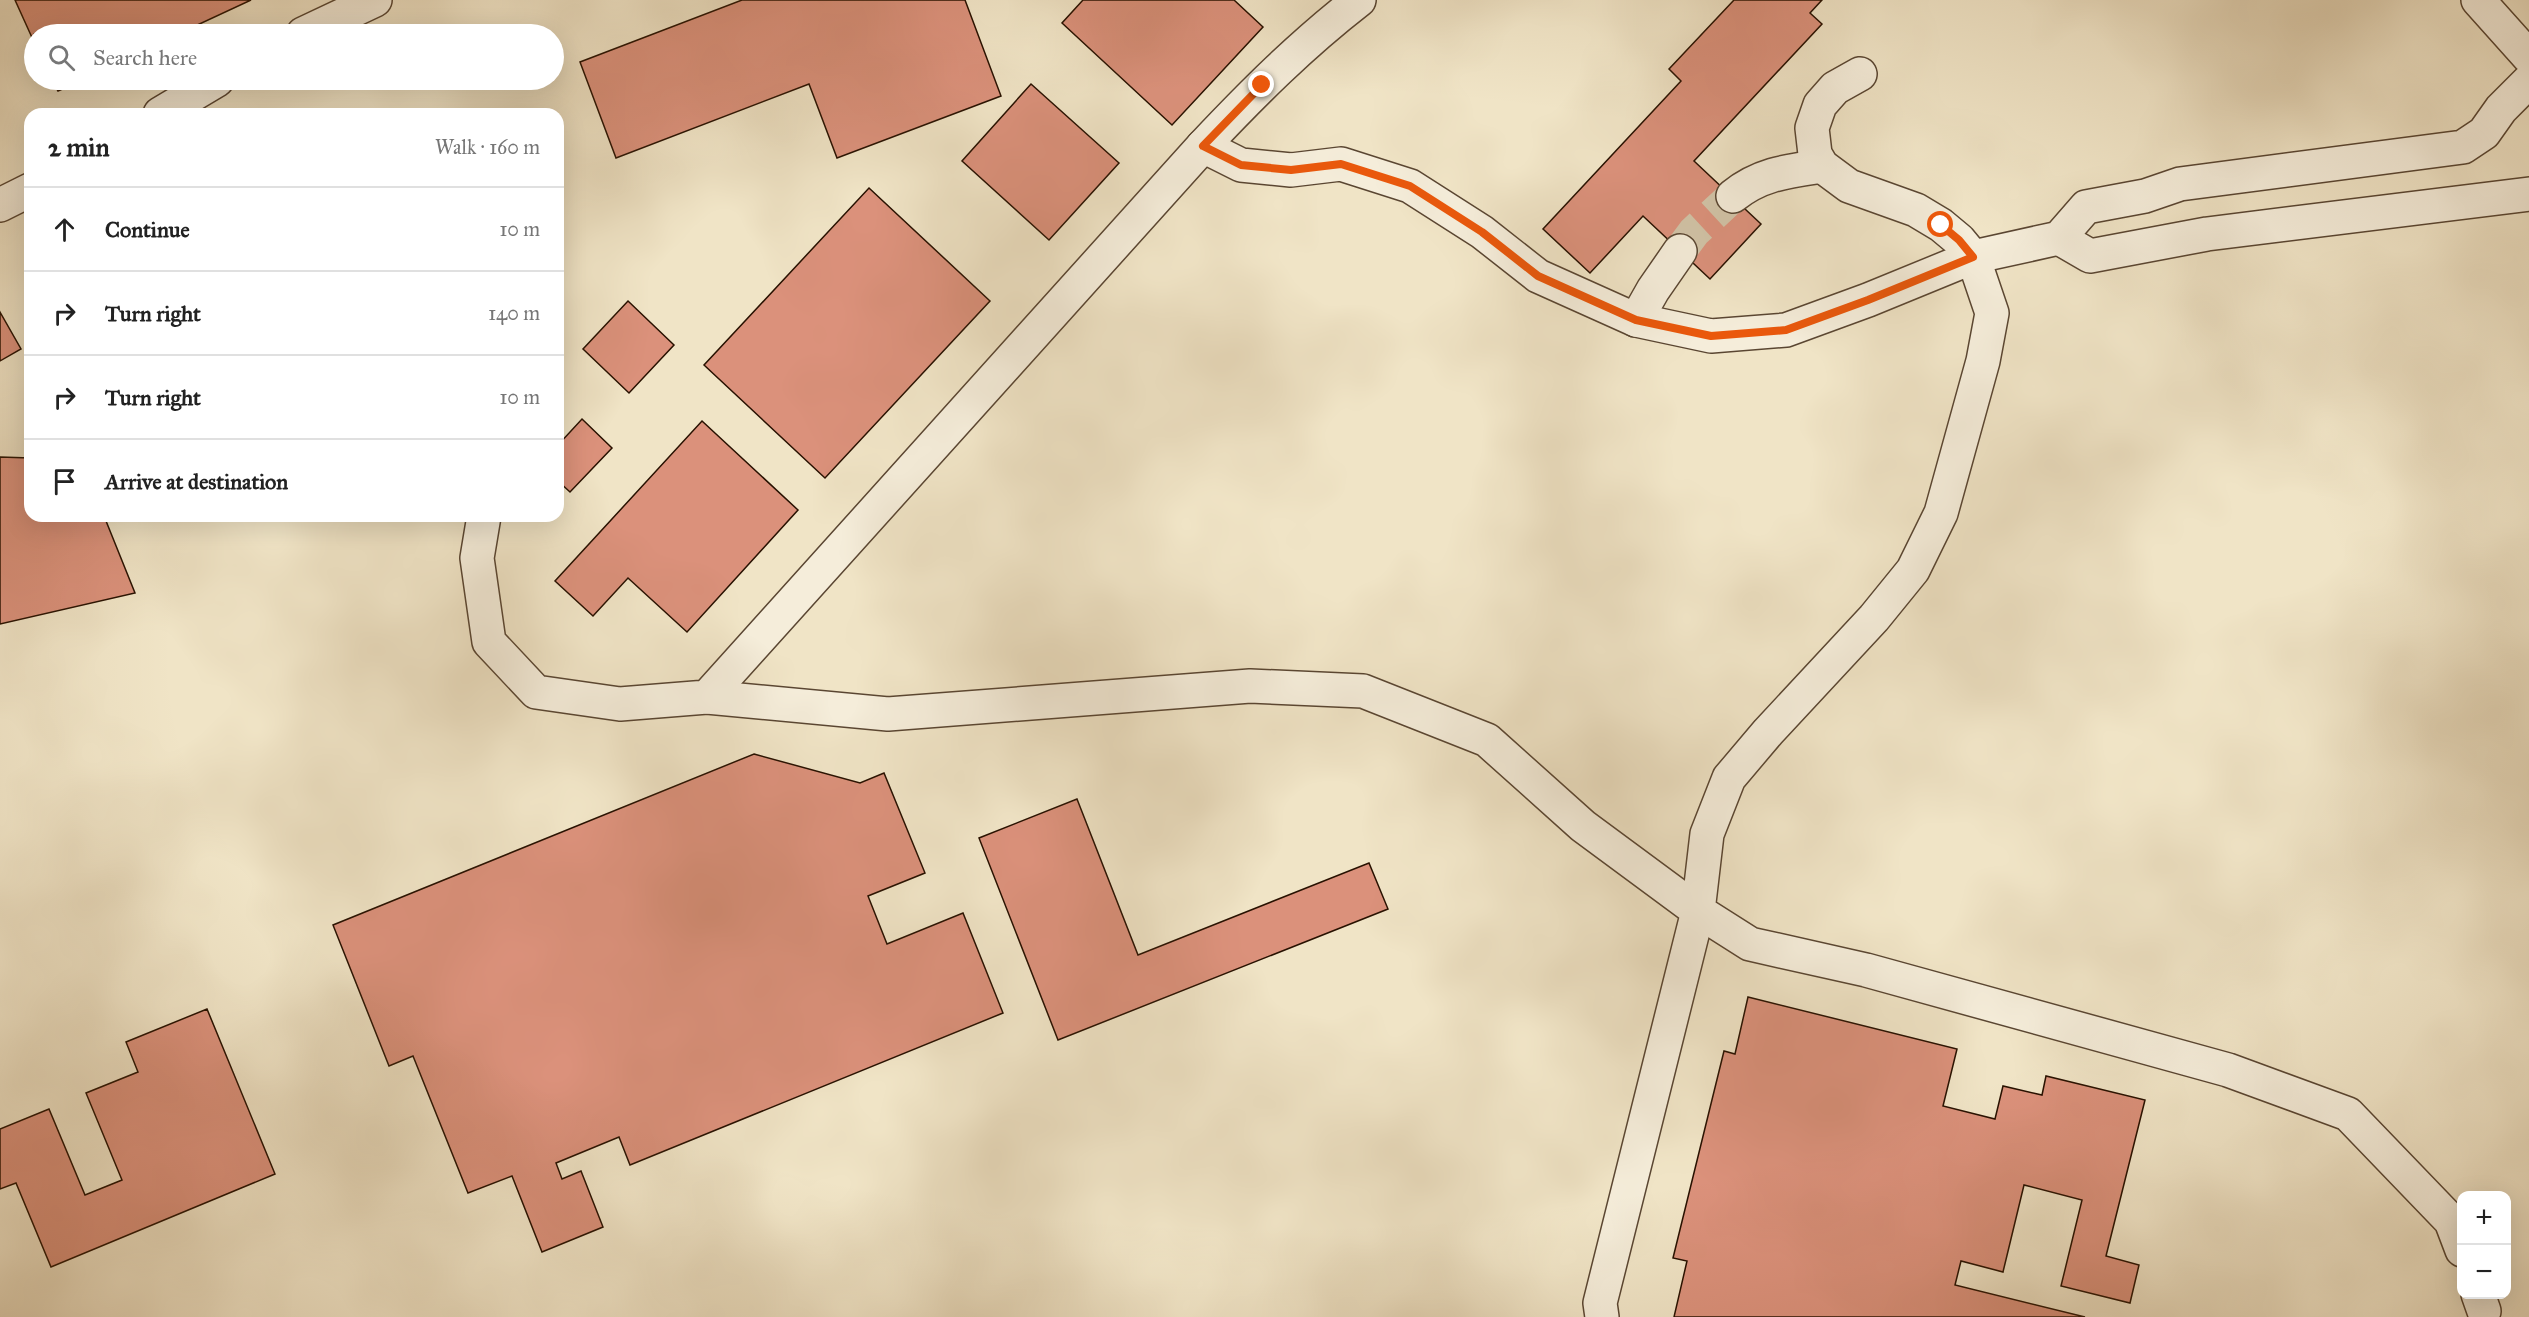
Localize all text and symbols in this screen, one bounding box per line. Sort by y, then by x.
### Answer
search box [24,24,564,90]
icon: search [45,41,78,74]
text: Search here [93,44,197,71]
route end [1248,71,1274,97]
text: 2 min [48,131,109,163]
text: Walk · 160 m [435,135,540,159]
route start [1927,211,1953,237]
icon: ahead [48,213,81,246]
text: Continue [105,216,190,243]
text: 10 m [499,217,540,241]
icon: right [48,297,81,330]
text: Turn right [105,300,201,327]
text: 140 m [488,301,540,325]
icon: right [48,381,81,414]
text: Turn right [105,384,201,411]
text: 10 m [499,385,540,409]
icon: arrive [48,465,81,498]
text: Arrive at destination [105,468,288,495]
map controls [2457,1191,2511,1299]
button: + [2457,1191,2511,1245]
button: − [2457,1245,2511,1299]

